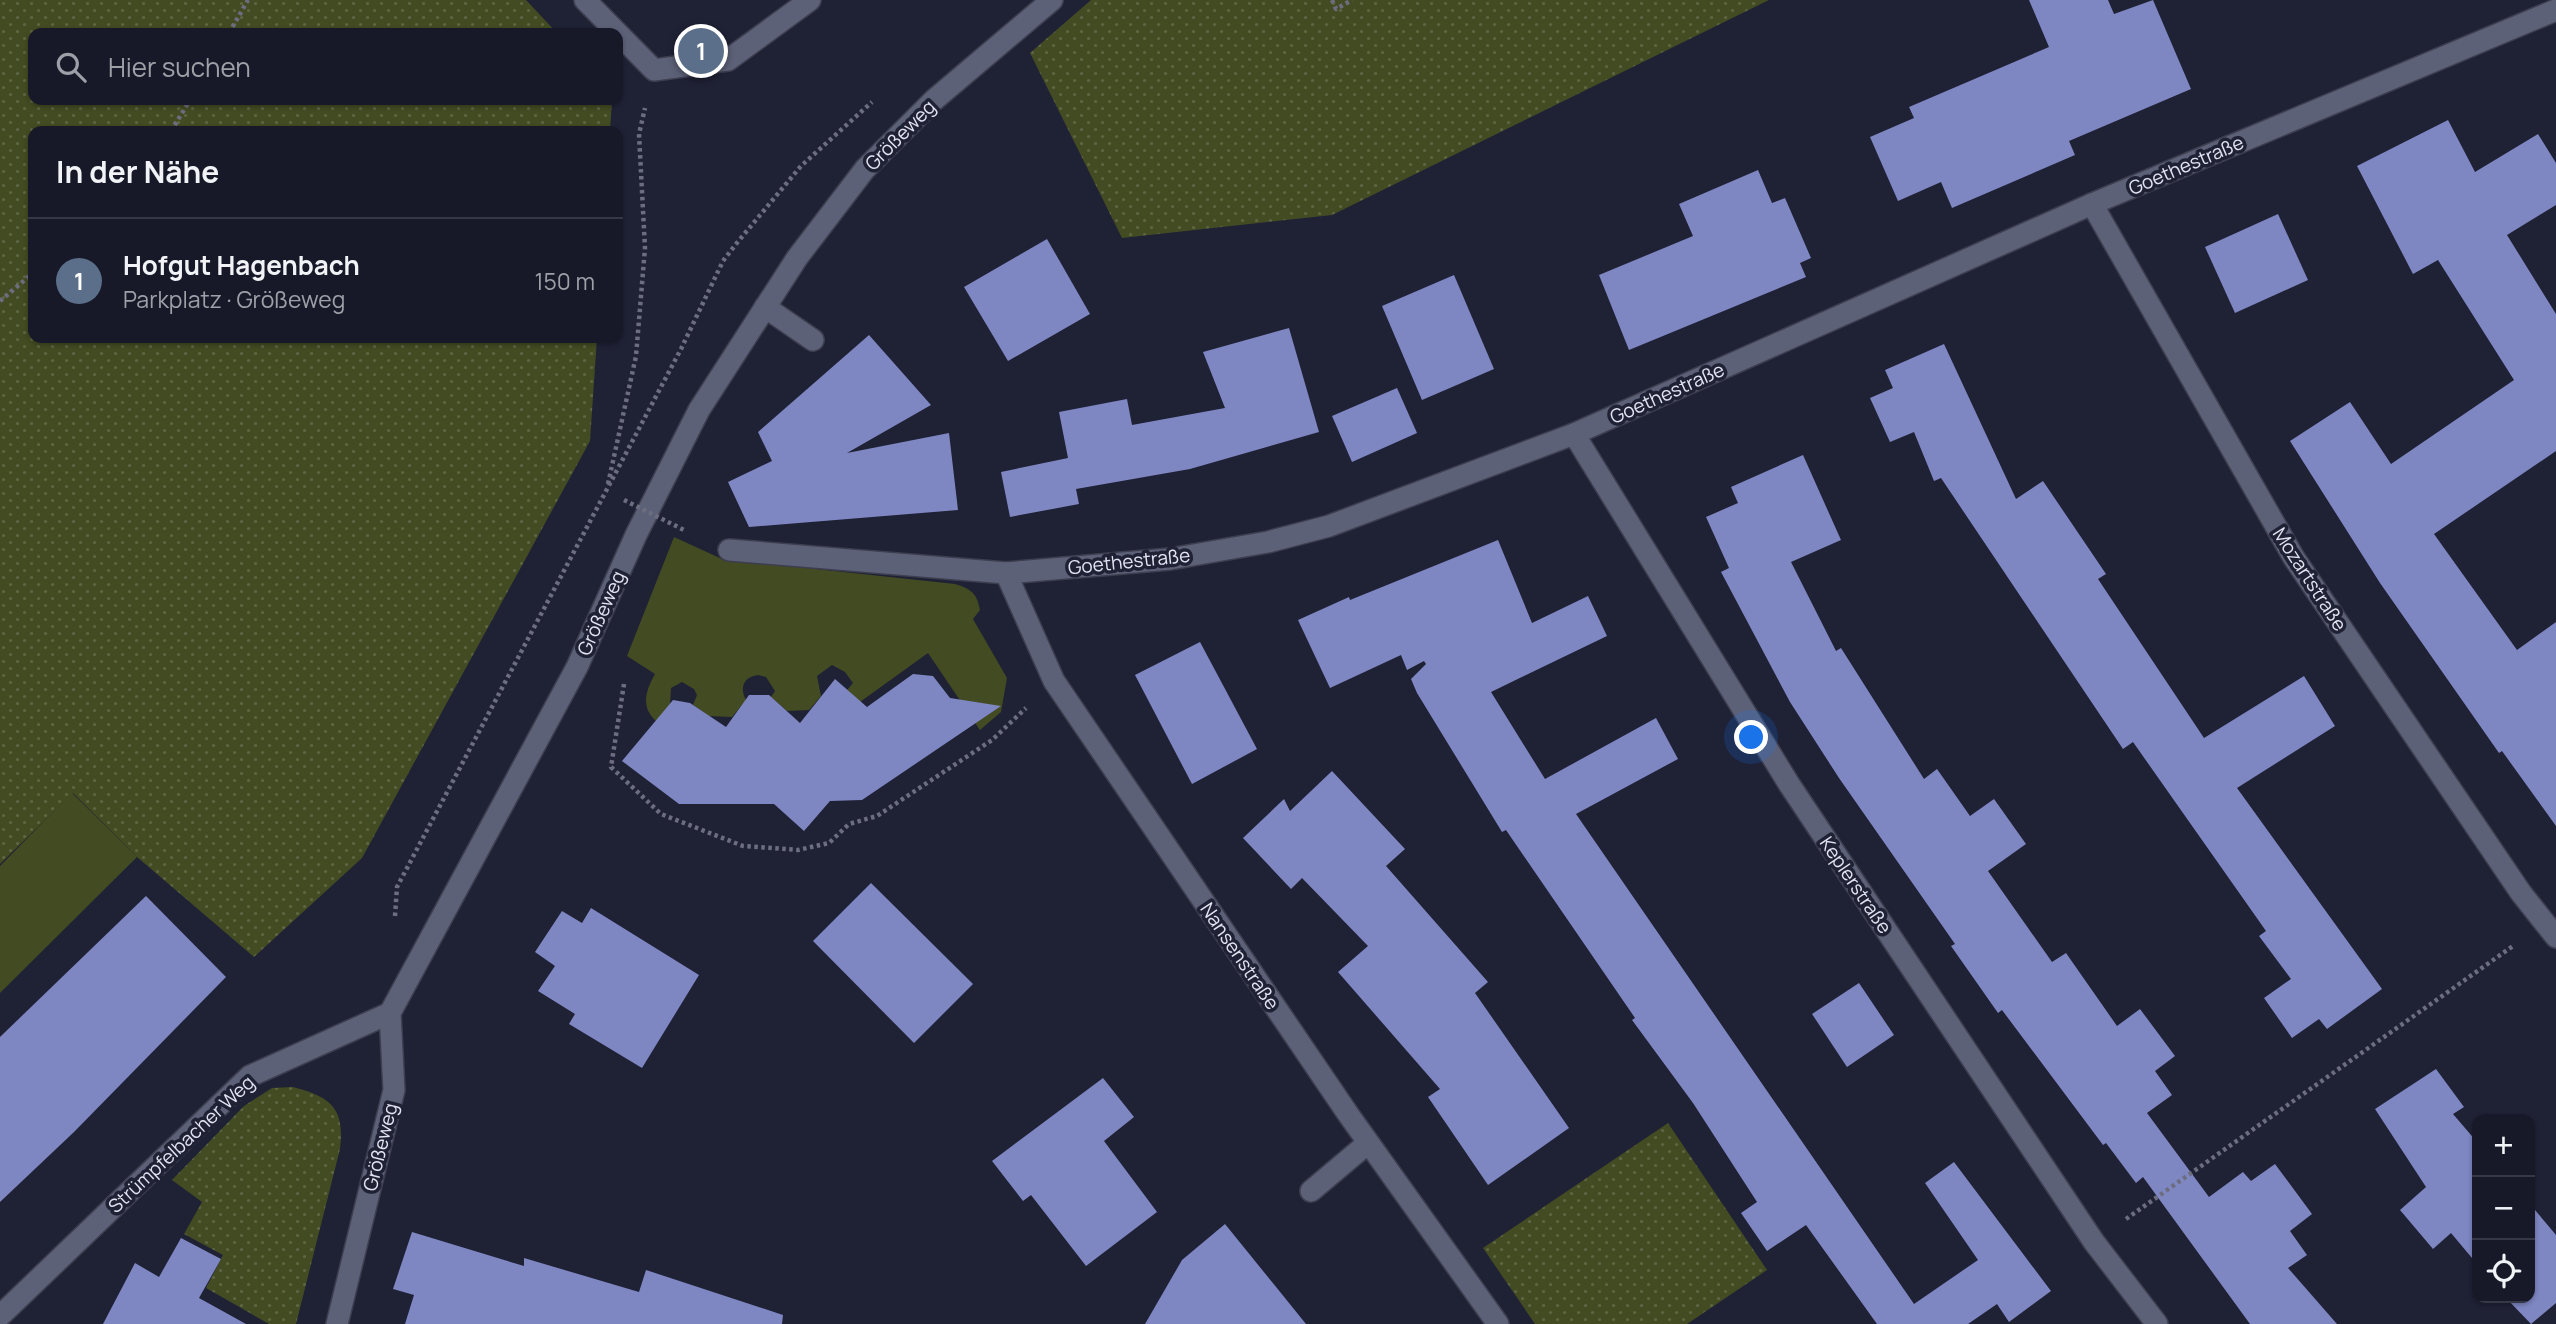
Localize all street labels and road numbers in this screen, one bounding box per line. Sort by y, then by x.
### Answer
street label: Größeweg [859,94,941,176]
street label: Goethestraße [2124,129,2248,201]
street label: Goethestraße [1606,356,1728,430]
street label: Mozartstraße [2267,522,2353,636]
street label: Goethestraße [1067,542,1191,580]
street label: Größeweg [571,567,631,659]
street label: Keplerstraße [1814,831,1898,939]
street label: Nansenstraße [1195,897,1285,1015]
street label: Strümpfelbacher Weg [102,1069,260,1219]
street label: Größeweg [357,1100,403,1194]

